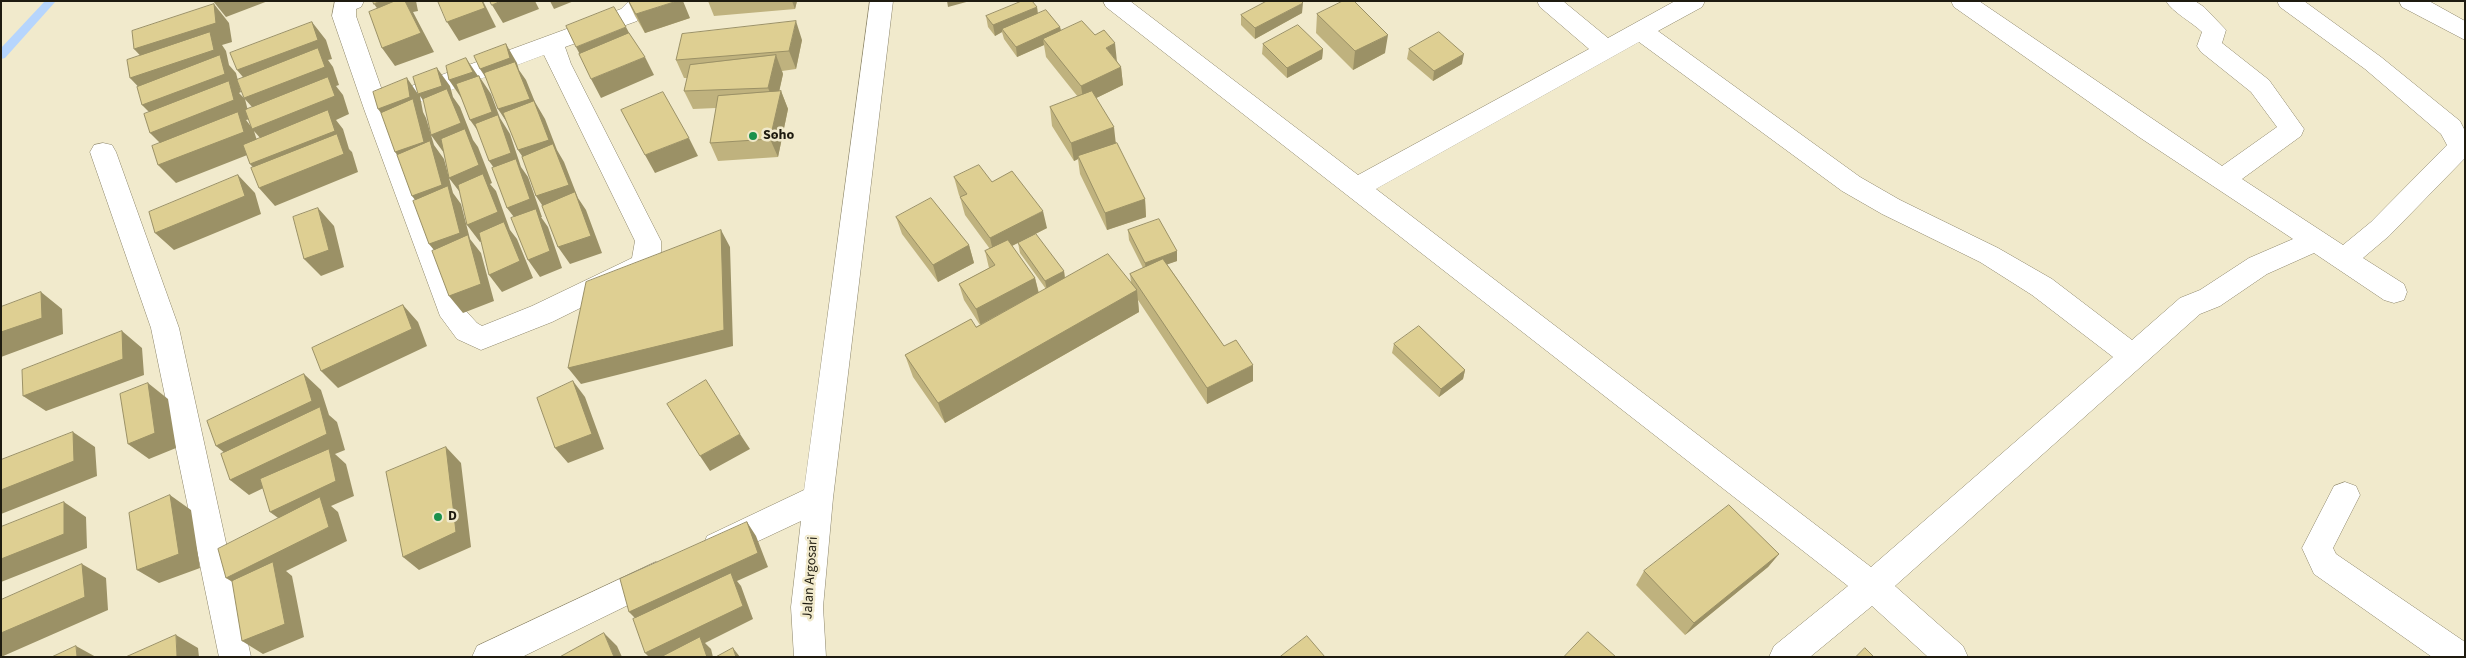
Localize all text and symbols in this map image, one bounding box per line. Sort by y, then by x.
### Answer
place label: Soho [763,128,794,144]
marker: Soho [747,130,759,142]
place label: D [448,509,457,525]
marker: D [432,511,444,523]
street label: Jalan Argosari [800,536,822,620]

